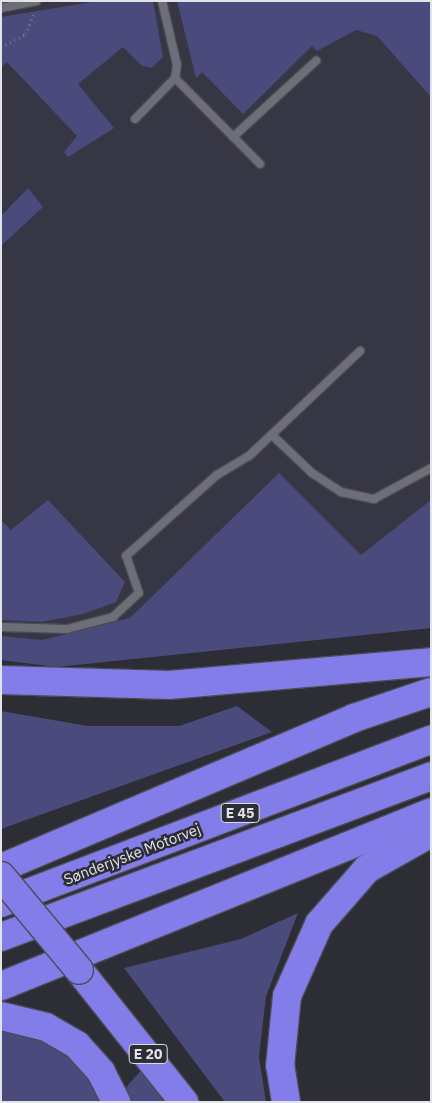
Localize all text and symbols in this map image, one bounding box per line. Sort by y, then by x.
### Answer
road number: E 45 [220,801,260,824]
street label: Sønderjyske Motorvej [61,820,203,888]
road number: E 20 [128,1042,168,1066]

